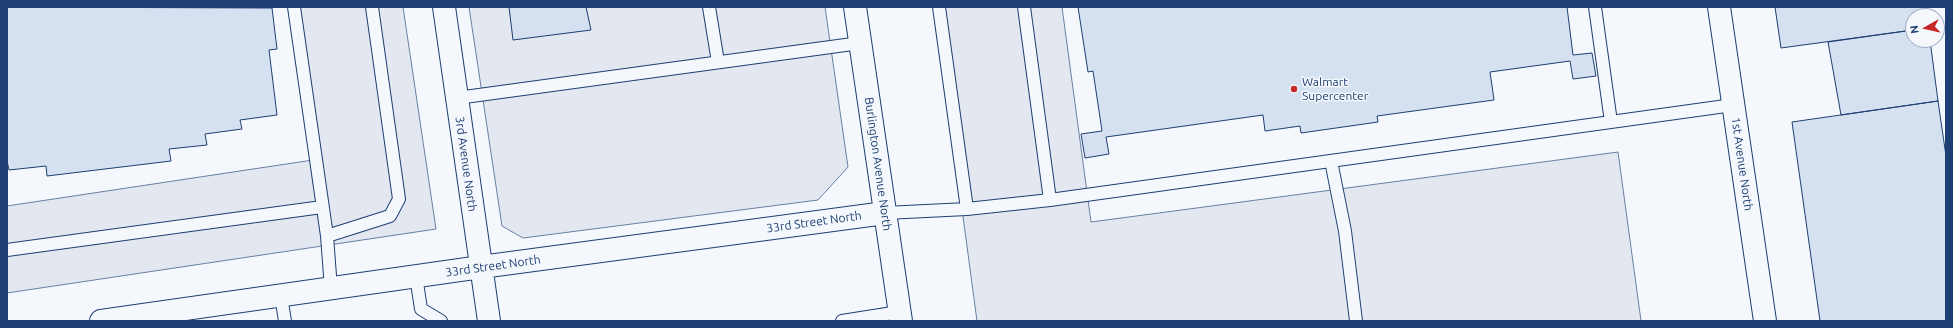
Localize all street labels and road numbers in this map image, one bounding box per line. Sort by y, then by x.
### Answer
street label: Burlington Avenue North [861,96,895,232]
street label: 3rd Avenue North [452,115,480,213]
street label: 1st Avenue North [1728,116,1756,212]
street label: 33rd Street North [766,208,862,236]
street label: 33rd Street North [445,252,541,280]

